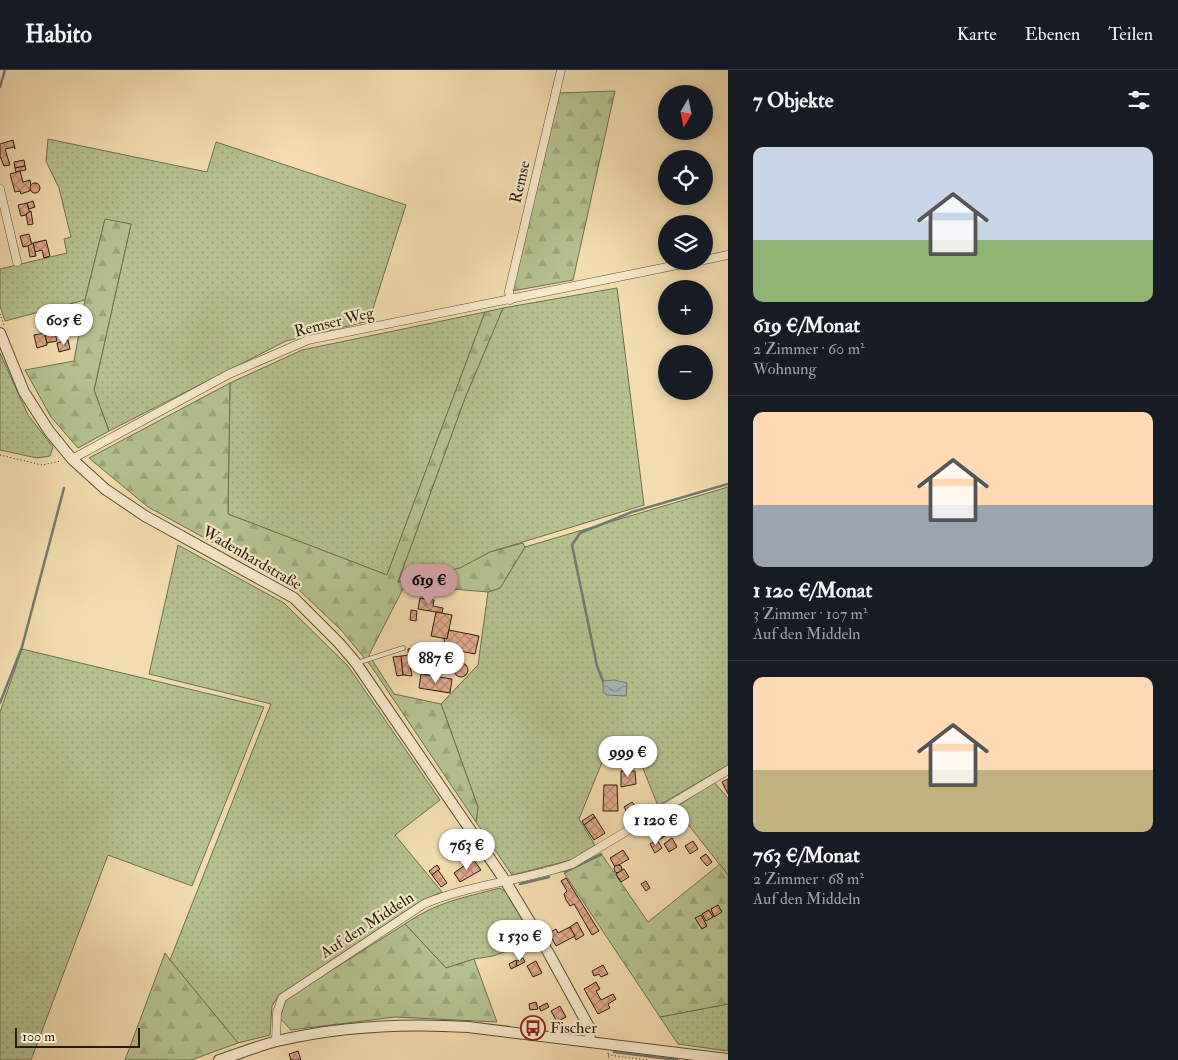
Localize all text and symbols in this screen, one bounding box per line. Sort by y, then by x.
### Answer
text: Habito [25,19,92,50]
text: Karte [957,23,997,46]
text: Ebenen [1025,23,1080,46]
text: Teilen [1108,23,1153,46]
north arrow [658,85,712,140]
map controls [658,85,713,400]
icon: filters [1125,86,1153,114]
text: 7 Objekte [753,87,834,114]
button: locate [658,150,713,205]
street label: Remse [505,159,535,205]
icon: home [908,179,998,269]
button: layers [658,215,713,270]
button: + [658,280,713,335]
street label: Remser Weg [292,302,377,342]
pin: 605 € [29,304,99,346]
text: 605 € [46,310,82,330]
text: 619 €/Monat [753,312,860,339]
text: 2 Zimmer · 60 m² [753,339,865,359]
button: − [658,345,713,400]
text: Wohnung [753,359,816,379]
icon: home [908,445,998,535]
street label: Wadenhardstraße [198,521,306,595]
pin: 619 € [394,564,464,606]
text: 619 € [412,570,446,590]
text: 1 120 €/Monat [753,577,872,604]
text: 3 Zimmer · 107 m² [753,604,868,624]
text: Auf den Middeln [753,624,861,644]
pin: 887 € [401,642,471,684]
text: 887 € [418,648,454,668]
icon: home [908,710,998,800]
pin: 999 € [593,736,663,778]
text: 999 € [609,742,647,762]
pin: 1 120 € [610,804,702,846]
text: 1 120 € [634,810,678,830]
pin: 763 € [432,828,502,871]
text: 763 € [450,835,484,855]
text: 763 €/Monat [753,842,860,869]
text: 2 Zimmer · 68 m² [753,869,864,889]
street label: Auf den Middeln [316,887,418,963]
text: Auf den Middeln [753,889,861,909]
pin: 1 530 € [474,920,566,962]
text: 1 530 € [498,926,542,946]
bus stop icon: Fischer [520,1015,546,1041]
place label: Fischer [550,1018,597,1038]
scale bar [15,1025,140,1048]
text: 100 m [22,1028,55,1045]

